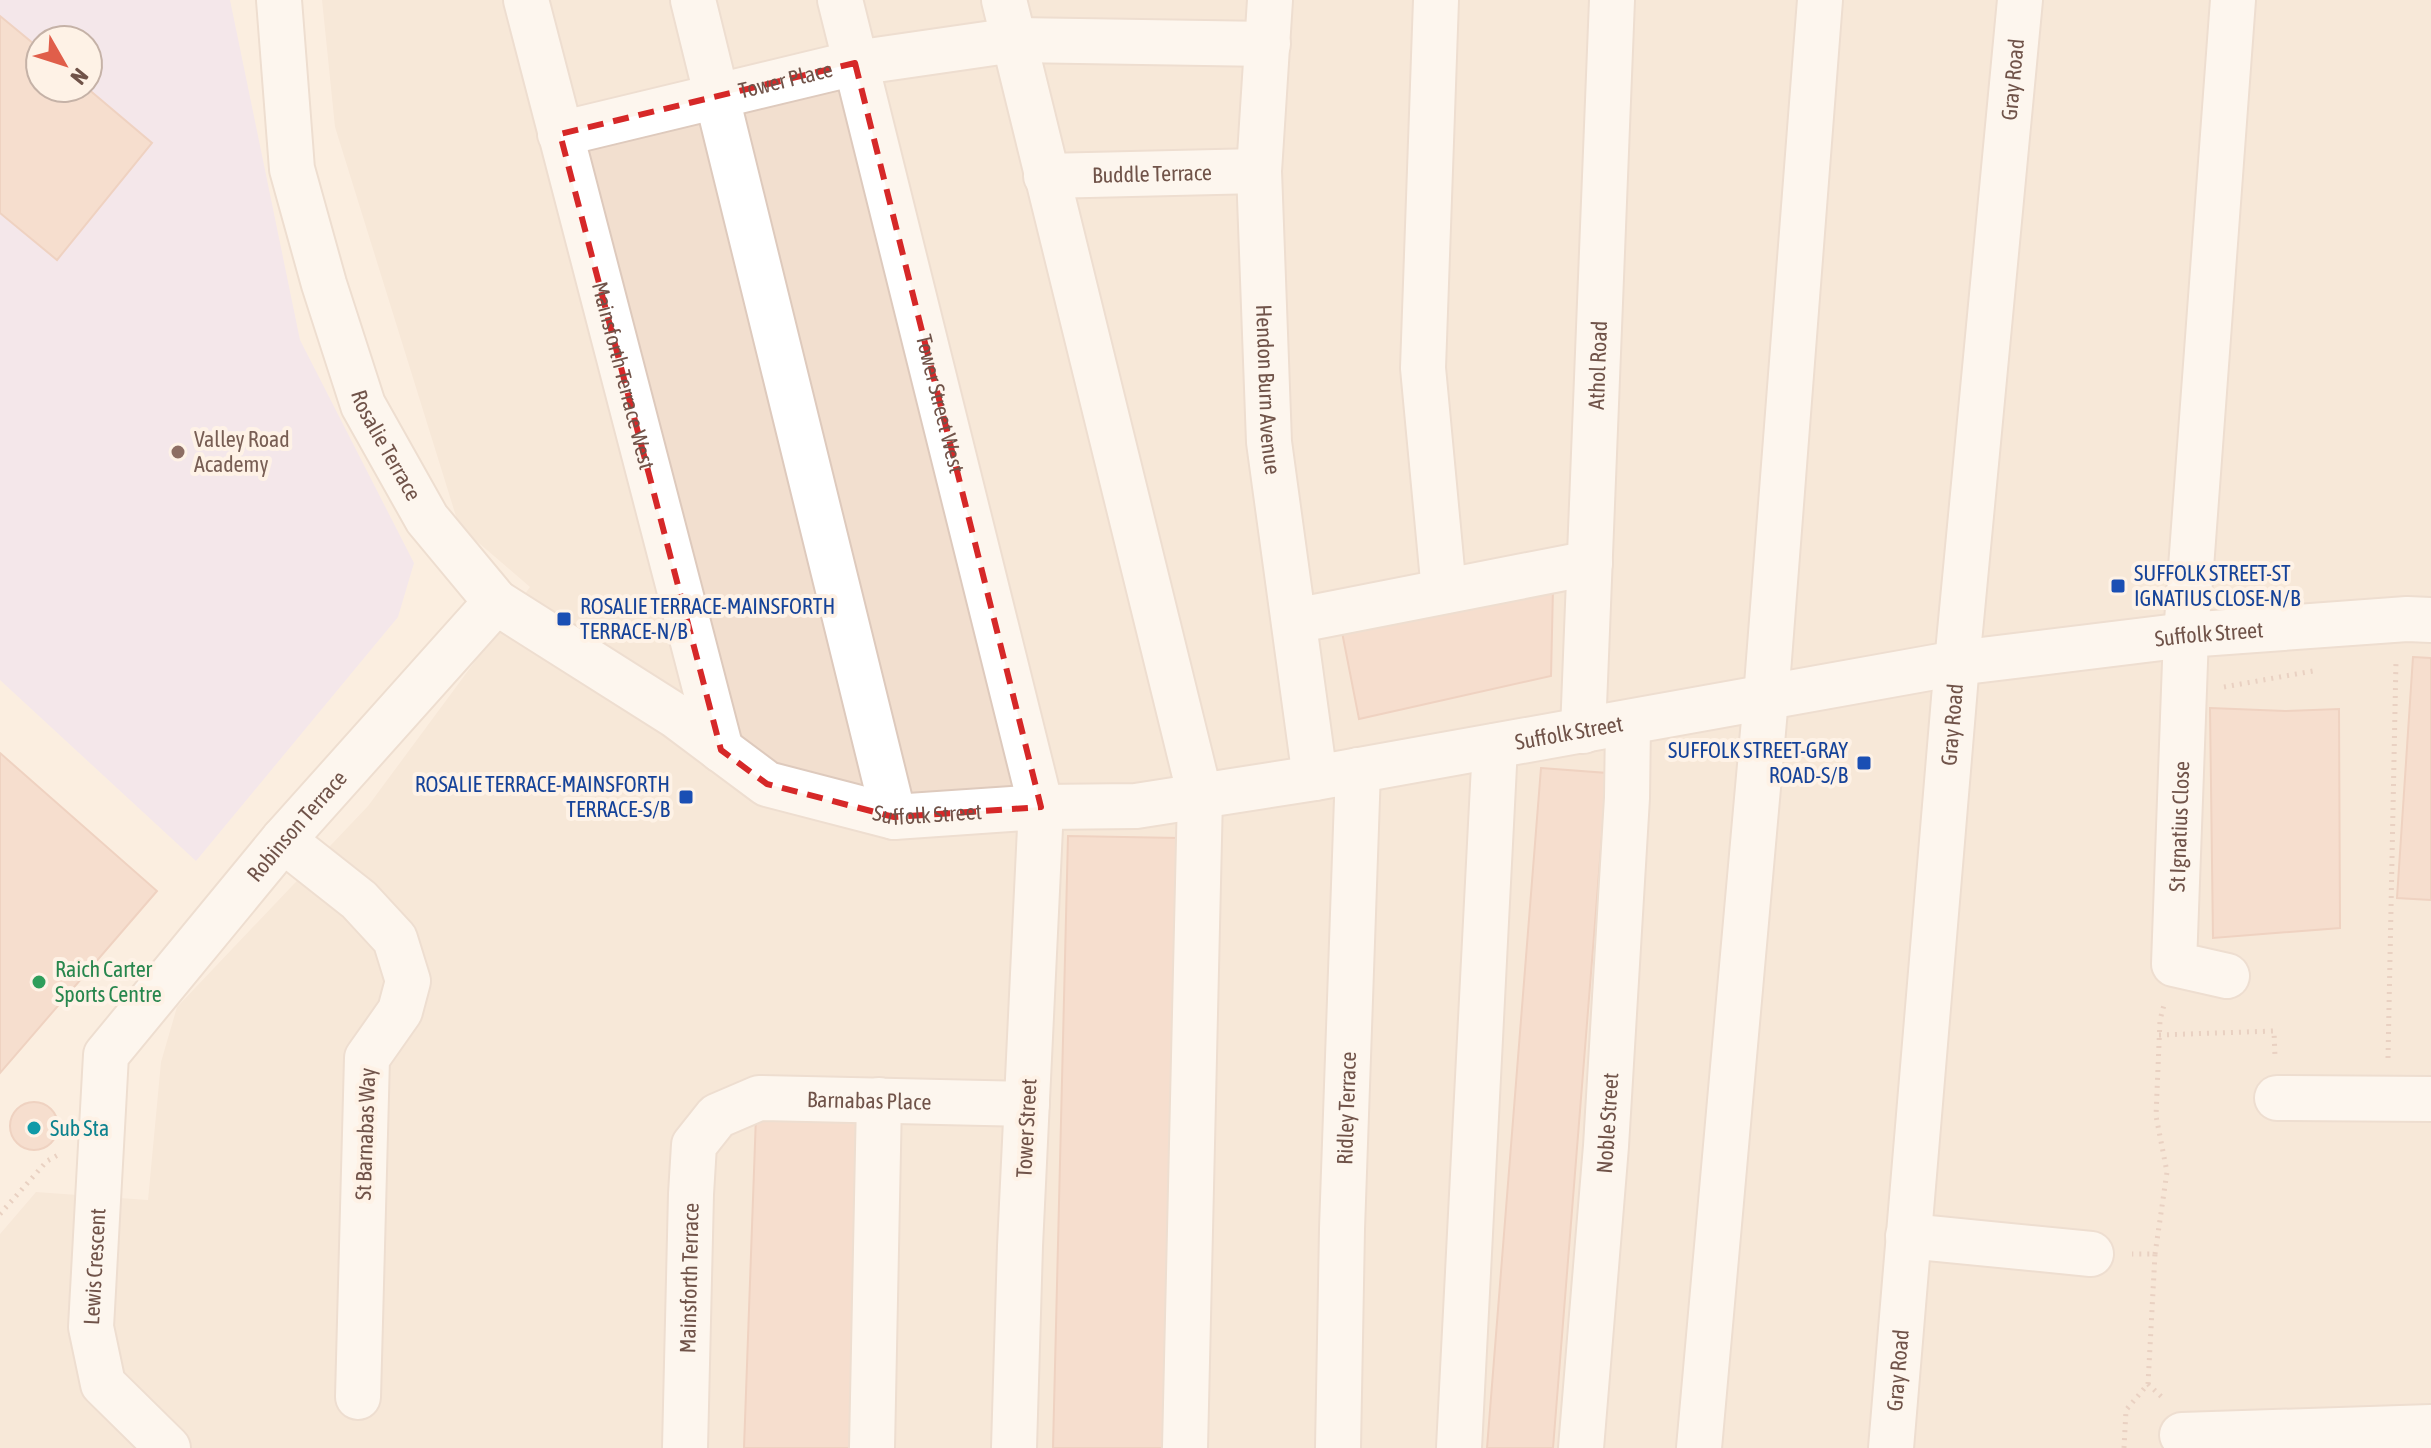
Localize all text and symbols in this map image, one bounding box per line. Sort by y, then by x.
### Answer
north arrow [24,24,104,104]
street label: Gray Road [1996,37,2029,121]
street label: Tower Place [736,56,835,104]
text: N [65,63,94,90]
street label: Buddle Terrace [1092,159,1212,188]
street label: Mainsforth Terrace West [587,279,660,472]
street label: Hendon Burn Avenue [1251,304,1286,476]
street label: Athol Road [1583,320,1612,410]
street label: Tower Street West [911,332,970,476]
street label: Rosalie Terrace [346,386,427,505]
place label: Valley Road Academy [194,426,290,477]
marker: Valley Road Academy [169,443,187,461]
place label: SUFFOLK STREET-ST IGNATIUS CLOSE-N/B [2134,560,2301,611]
marker: SUFFOLK STREET-ST IGNATIUS CLOSE-N/B [2109,577,2127,595]
place label: ROSALIE TERRACE-MAINSFORTH TERRACE-N/B [580,593,835,644]
marker: ROSALIE TERRACE-MAINSFORTH TERRACE-N/B [555,610,573,628]
street label: Suffolk Street [2153,616,2264,652]
street label: Gray Road [1935,683,1968,767]
street label: Suffolk Street [1513,710,1625,755]
place label: SUFFOLK STREET-GRAY ROAD-S/B [1668,737,1849,788]
marker: SUFFOLK STREET-GRAY ROAD-S/B [1855,754,1873,772]
street label: St Ignatius Close [2164,760,2194,892]
street label: Robinson Terrace [241,765,352,887]
place label: ROSALIE TERRACE-MAINSFORTH TERRACE-S/B [415,771,671,822]
marker: ROSALIE TERRACE-MAINSFORTH TERRACE-S/B [677,788,695,806]
street label: Suffolk Street [870,798,983,830]
place label: Raich Carter Sports Centre [55,956,162,1007]
marker: Raich Carter Sports Centre [30,973,48,991]
street label: Ridley Terrace [1331,1051,1361,1165]
street label: St Barnabas Way [350,1067,380,1201]
street label: Noble Street [1591,1072,1623,1174]
street label: Tower Street [1010,1078,1042,1178]
street label: Barnabas Place [807,1086,932,1115]
place label: Sub Sta [50,1115,109,1141]
marker: Sub Sta [25,1119,43,1137]
street label: Mainsforth Terrace [674,1203,704,1354]
street label: Lewis Crescent [78,1208,111,1326]
street label: Gray Road [1881,1328,1914,1412]

